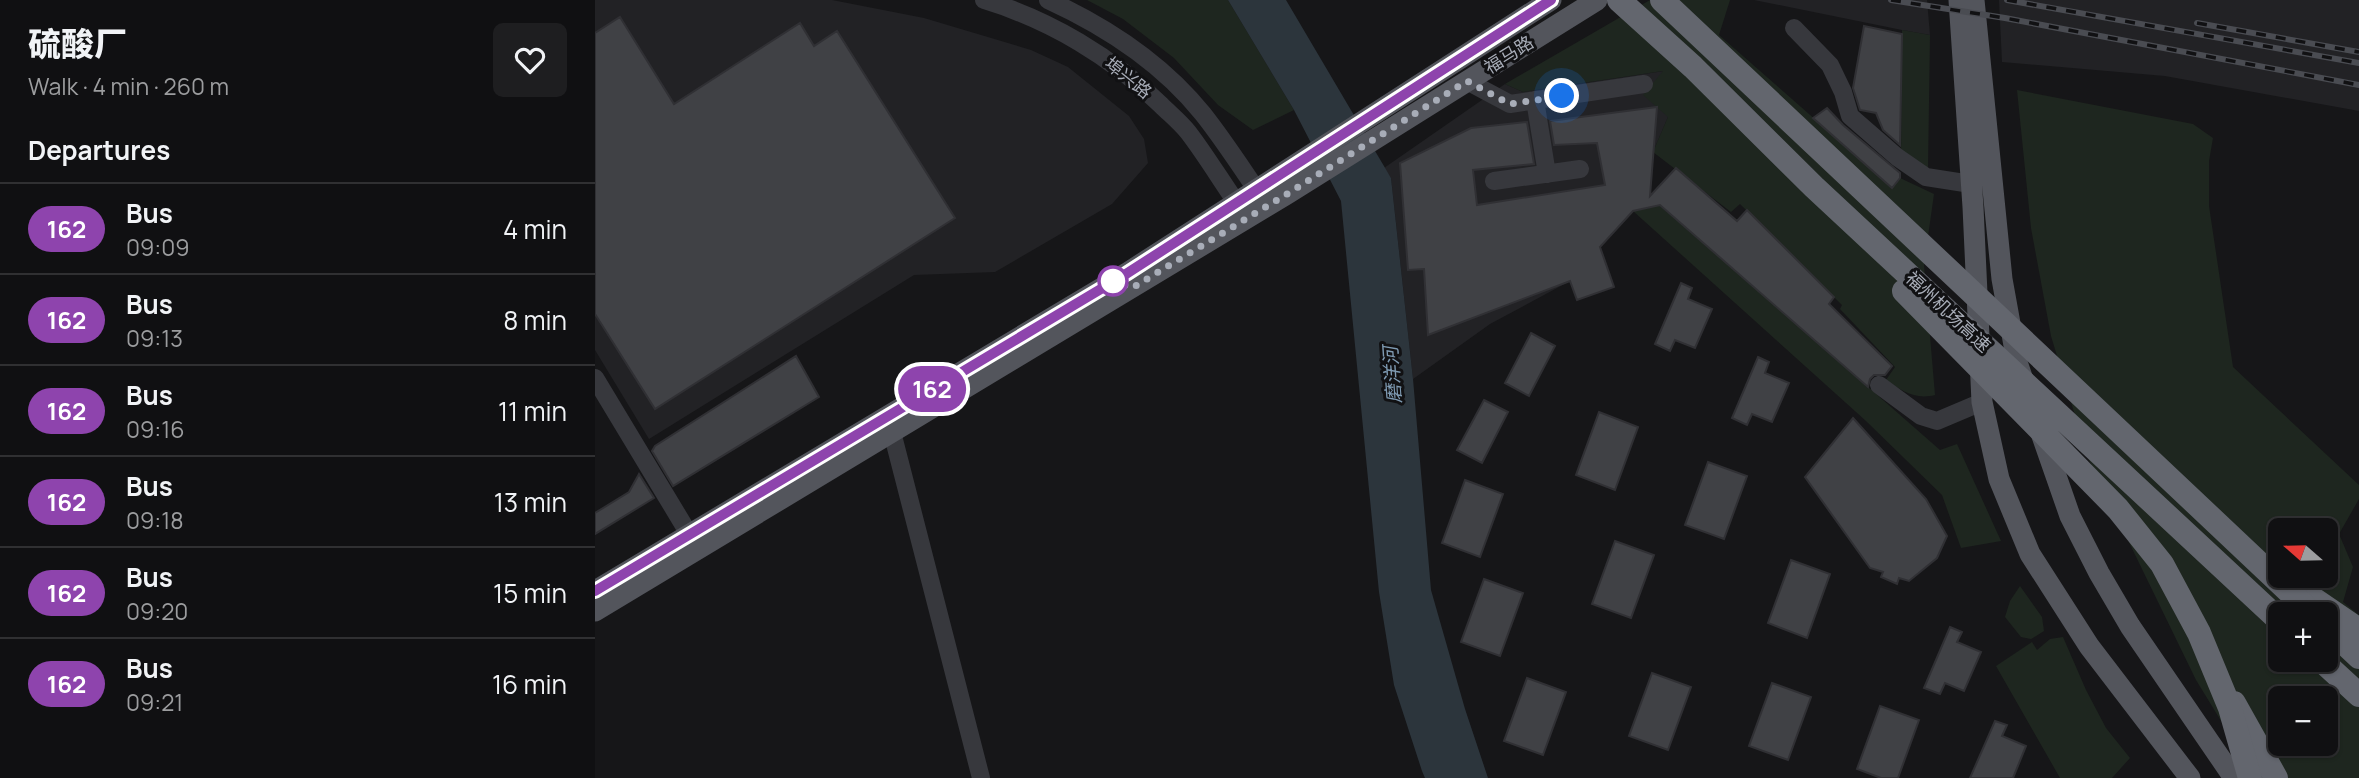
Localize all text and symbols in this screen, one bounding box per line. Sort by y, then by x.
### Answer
text: 硫酸厂 [28,21,127,66]
button: heart [493,23,567,97]
street label: 福马路 [1479,30,1538,79]
street label: 埠兴路 [1100,51,1157,104]
text: Walk · 4 min · 260 m [28,70,229,102]
your location [1544,78,1579,113]
text: Departures [28,132,170,168]
text: Bus [126,195,173,231]
text: 4 min [503,211,567,247]
text: 162 [47,212,86,245]
text: 09:09 [126,231,189,263]
unlabelled marker [1098,266,1128,296]
street label: 福州机场高速 [1901,266,1996,357]
text: Bus [126,286,173,322]
text: 8 min [503,302,567,338]
text: 162 [47,303,86,336]
text: 09:13 [126,322,183,354]
water label: 磨洋河 [1377,342,1407,404]
line badge: 162 [892,366,972,412]
text: 162 [912,372,952,405]
text: Bus [126,377,173,413]
text: 11 min [498,393,567,429]
text: 162 [47,394,86,427]
text: 09:16 [126,413,184,445]
text: Bus [126,468,173,504]
text: 13 min [494,484,567,520]
text: 162 [47,485,86,518]
text: 09:18 [126,504,184,536]
north arrow [2268,518,2338,588]
map controls [2268,518,2338,756]
text: Bus [126,559,173,595]
text: 15 min [493,575,567,611]
text: 162 [47,576,86,609]
text: 09:20 [126,595,188,627]
button: + [2268,602,2338,672]
text: Bus [126,650,173,686]
text: 16 min [492,666,567,702]
text: 162 [47,667,86,700]
text: 09:21 [126,686,183,718]
button: − [2268,686,2338,756]

